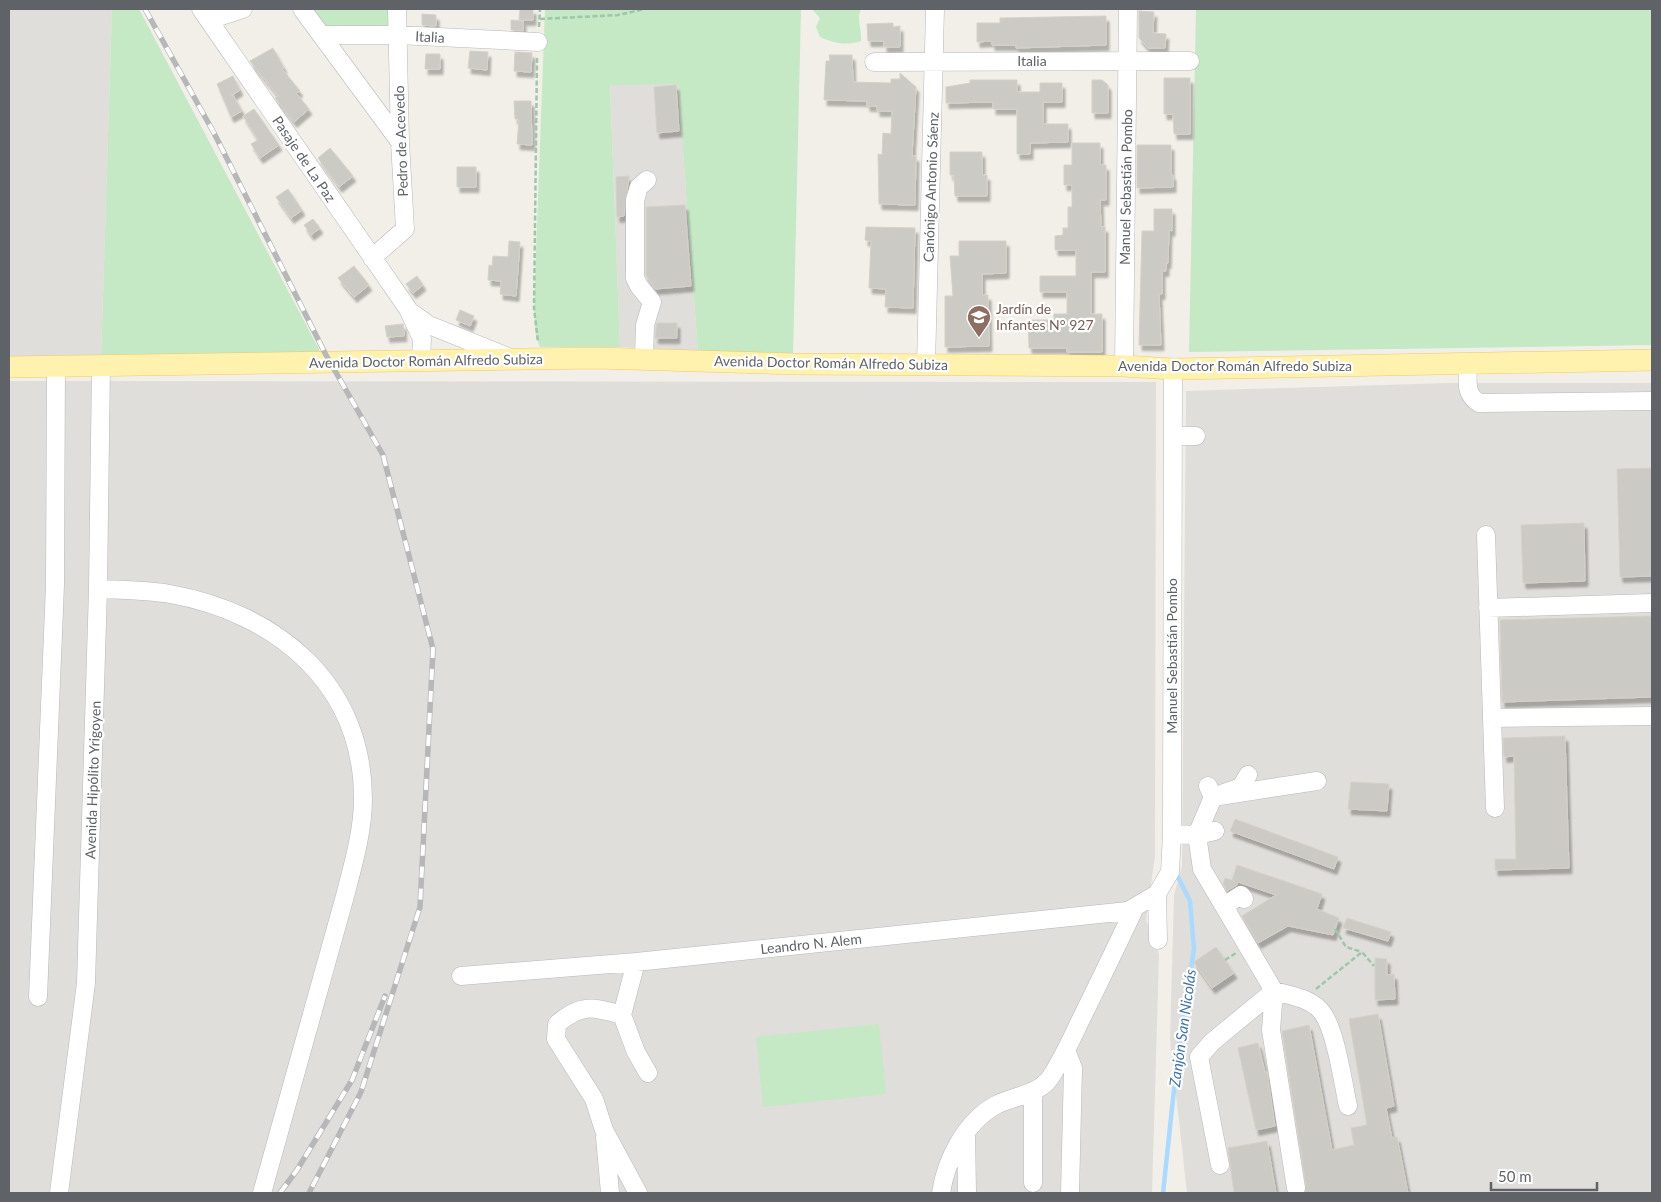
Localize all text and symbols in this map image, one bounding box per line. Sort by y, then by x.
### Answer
street label: Italia [415,27,445,46]
street label: Italia [1017,52,1047,69]
street label: Pedro de Acevedo [390,85,411,197]
street label: Manuel Sebastián Pombo [1116,109,1135,265]
street label: Pasaje de La Paz [269,112,340,205]
street label: Canónigo Antonio Sáenz [919,112,942,262]
place label: Jardín de Infantes N° 927 [996,300,1094,333]
school or university icon: Jardín de Infantes N° 927 [966,304,992,338]
street label: Avenida Doctor Román Alfredo Subiza [309,350,543,371]
street label: Avenida Doctor Román Alfredo Subiza [714,352,948,373]
street label: Avenida Doctor Román Alfredo Subiza [1118,357,1352,374]
street label: Manuel Sebastián Pombo [1163,578,1180,734]
street label: Avenida Hipólito Yrigoyen [81,701,104,859]
street label: Leandro N. Alem [759,930,862,957]
water label: Zanjón San Nicolás [1165,968,1199,1089]
scale bar [1491,1160,1597,1192]
text: 50 m [1498,1167,1532,1185]

